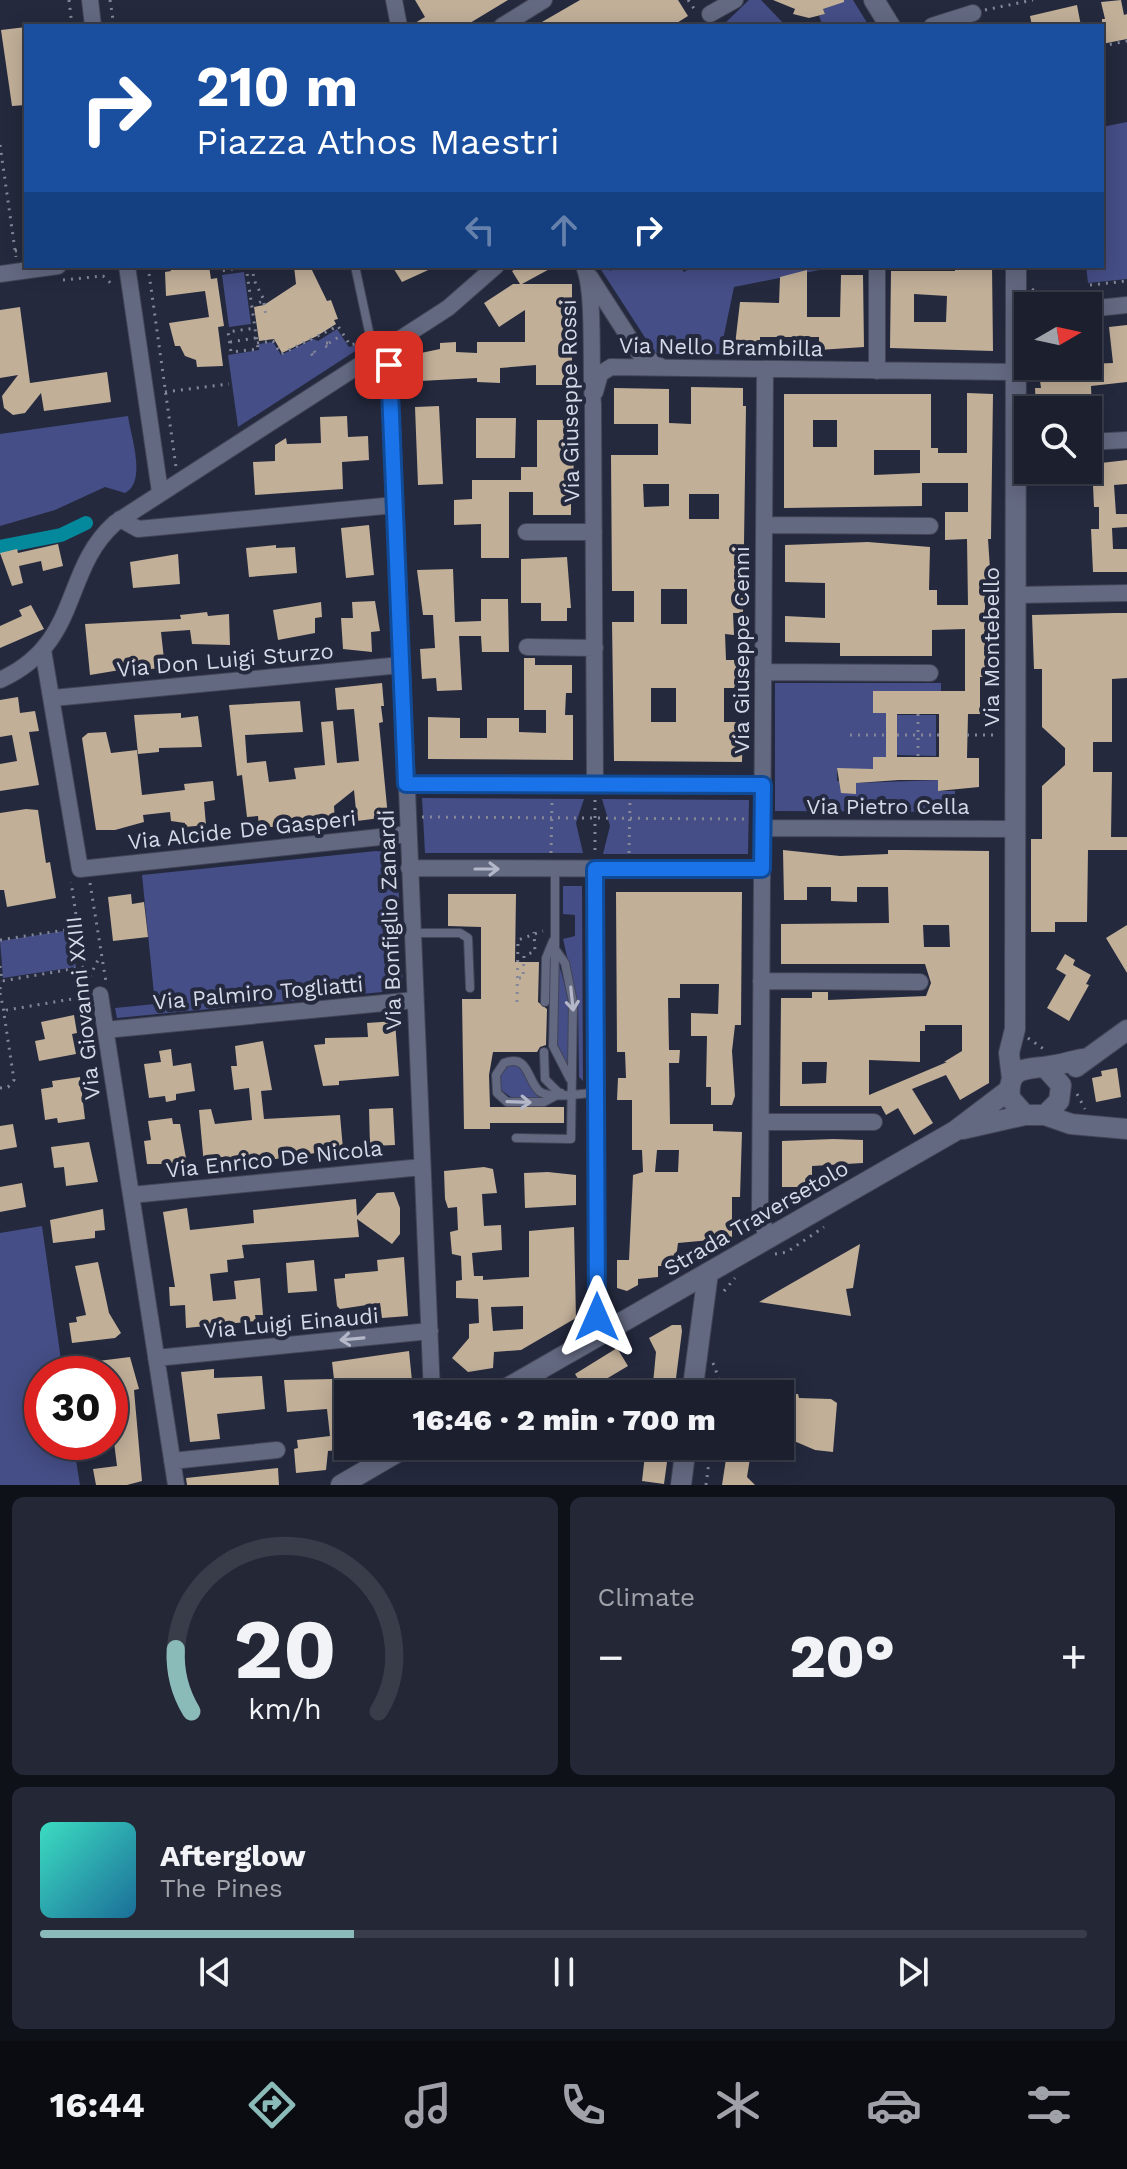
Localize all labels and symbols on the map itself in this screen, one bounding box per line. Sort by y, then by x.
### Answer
north arrow [1014,292,1102,380]
street label: Via Giuseppe Rossi [556,299,584,503]
pin [355,331,423,399]
street label: Via Nello Brambilla [619,333,823,361]
street label: Via Giuseppe Cenni [729,546,754,754]
street label: Via Montebello [979,567,1004,727]
street label: Via Don Luigi Sturzo [115,638,335,682]
street label: Via Pietro Cella [806,794,970,819]
street label: Via Alcide De Gasperi [127,806,357,854]
street label: Via Bonfiglio Zanardi [374,809,406,1031]
one-way arrow [473,861,500,877]
street label: Via Giovanni XXIII [61,915,105,1101]
street label: Via Palmiro Togliatti [152,971,364,1015]
one-way arrow [564,985,579,1012]
one-way arrow [505,1094,532,1109]
street label: Via Enrico De Nicola [164,1135,384,1183]
street label: Strada Traversetolo [659,1155,853,1281]
position arrow [555,1275,639,1359]
street label: Via Luigi Einaudi [202,1303,380,1343]
one-way arrow [339,1332,366,1347]
speed limit sign: 30 [24,1356,128,1460]

